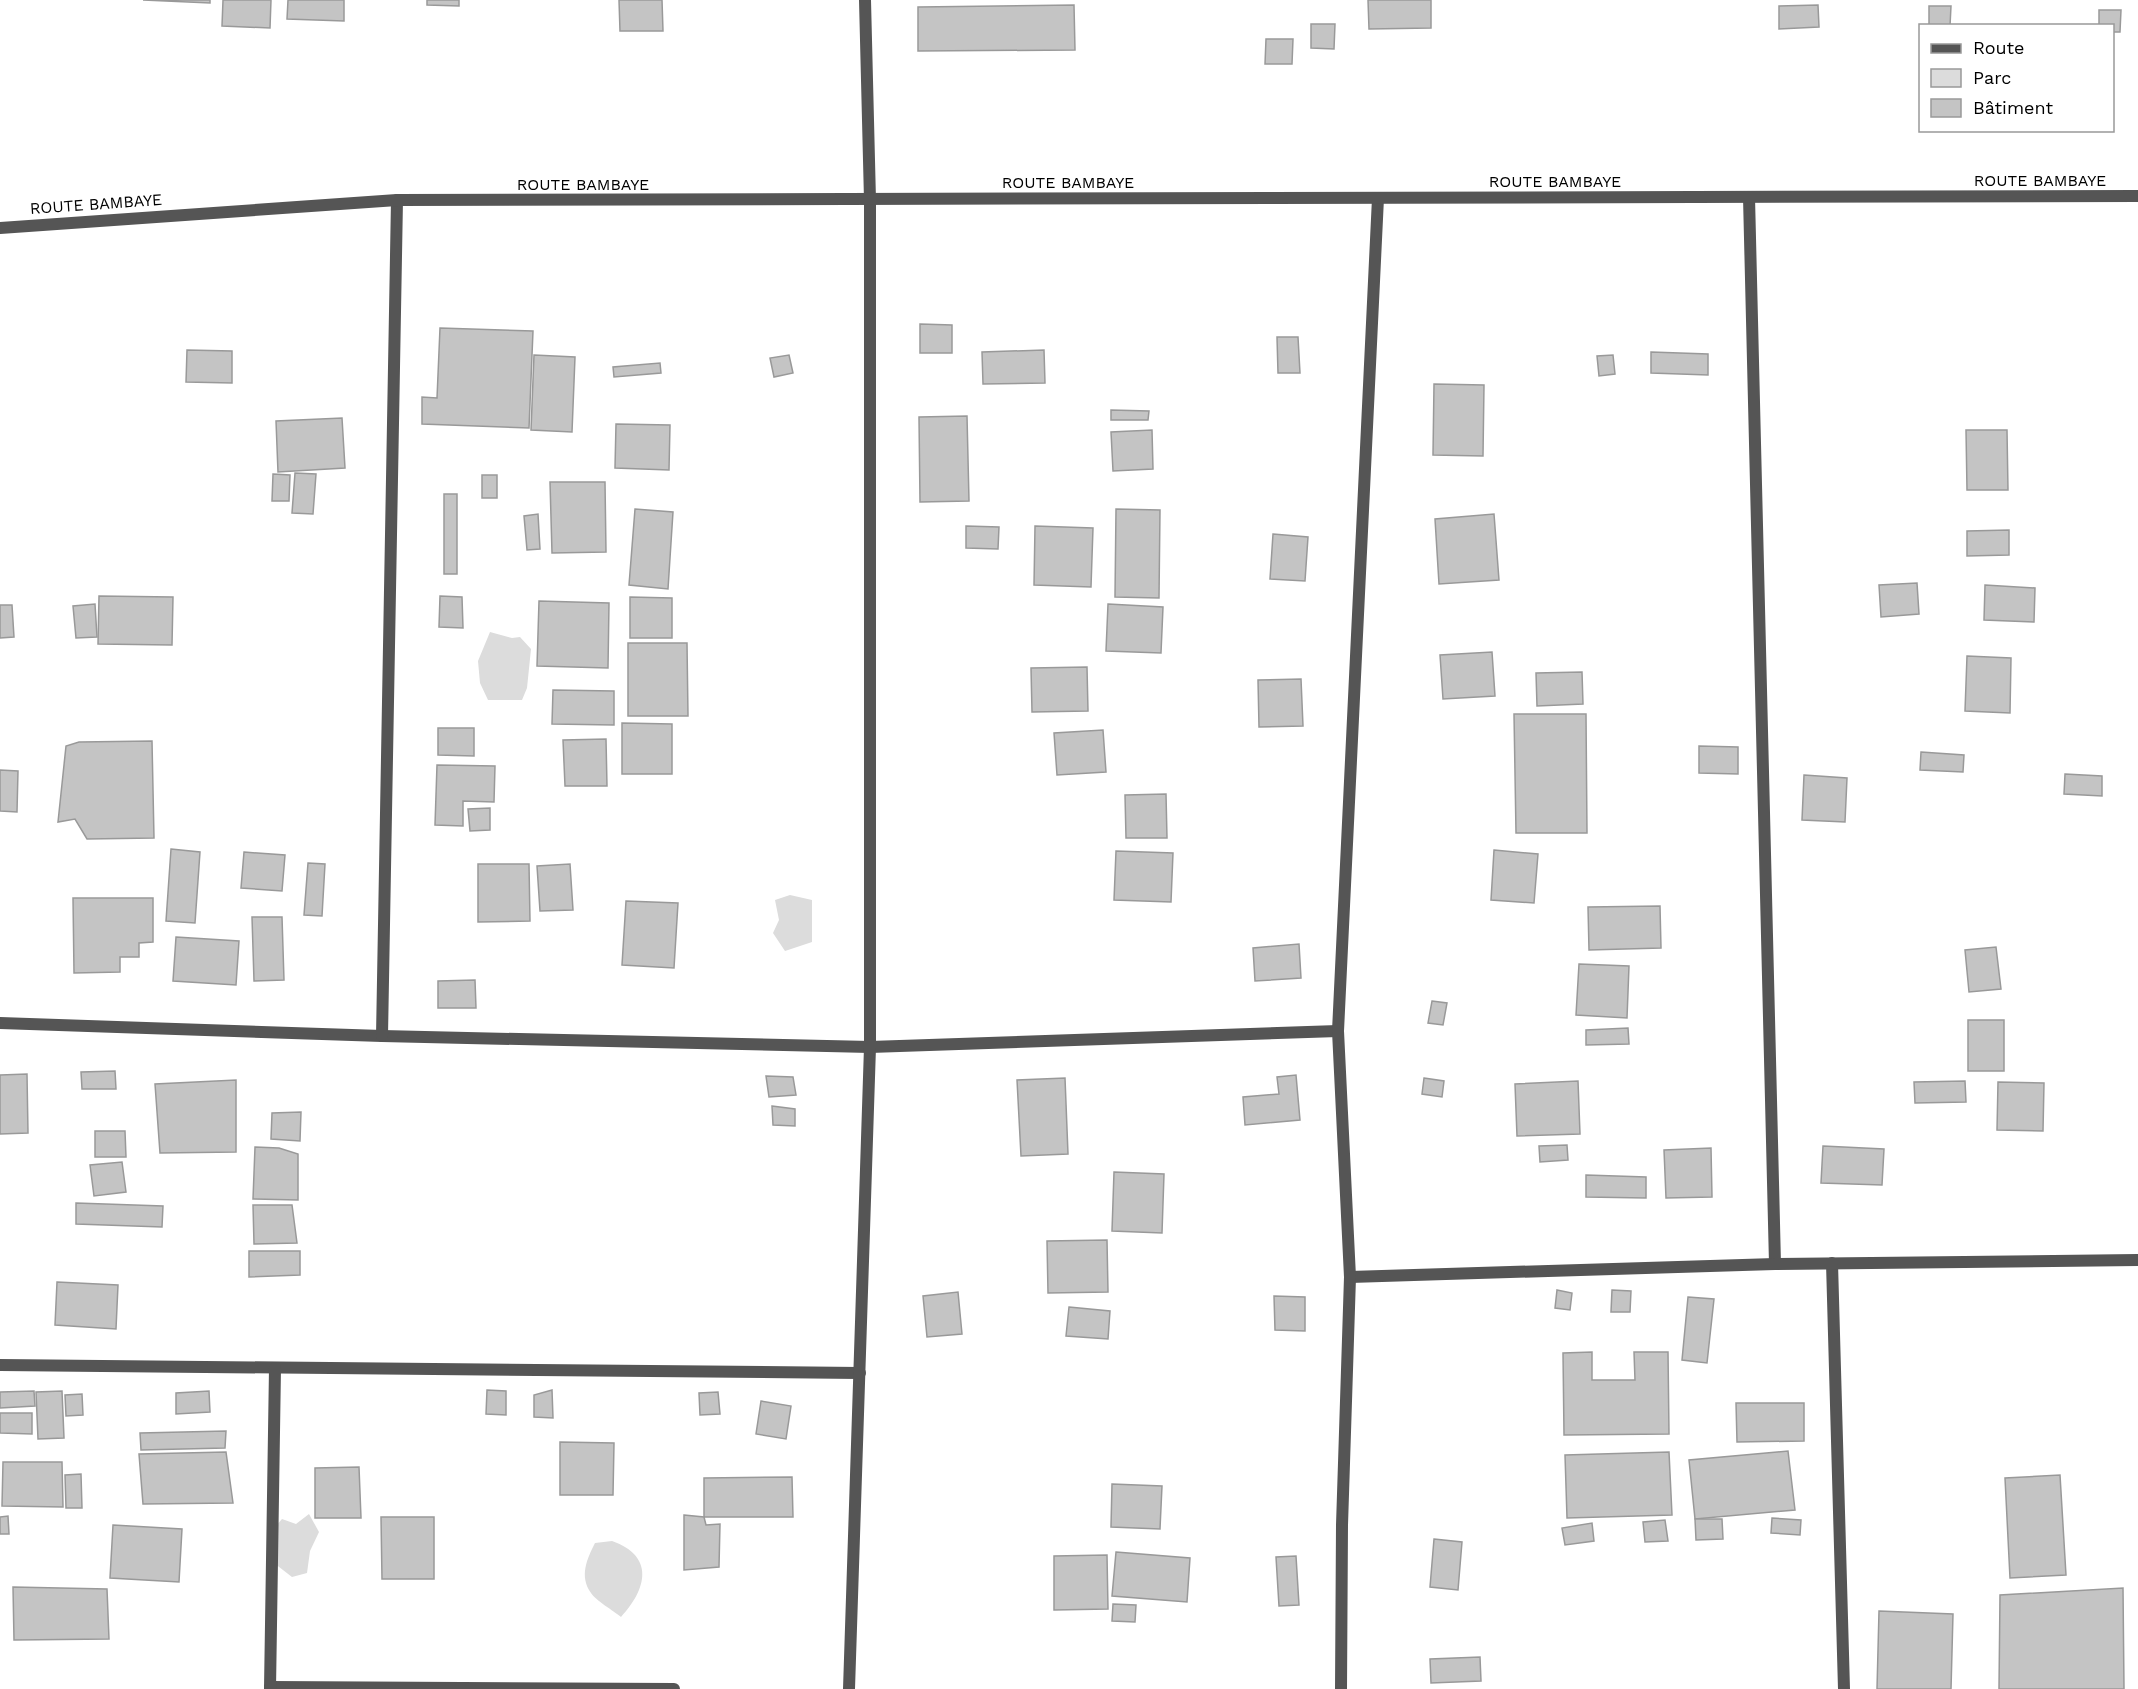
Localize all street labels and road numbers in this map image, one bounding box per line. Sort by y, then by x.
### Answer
street label: ROUTE BAMBAYE [1974,171,2106,190]
street label: ROUTE BAMBAYE [1489,172,1621,191]
street label: ROUTE BAMBAYE [1002,173,1134,192]
street label: ROUTE BAMBAYE [517,175,649,194]
street label: ROUTE BAMBAYE [29,190,163,218]

